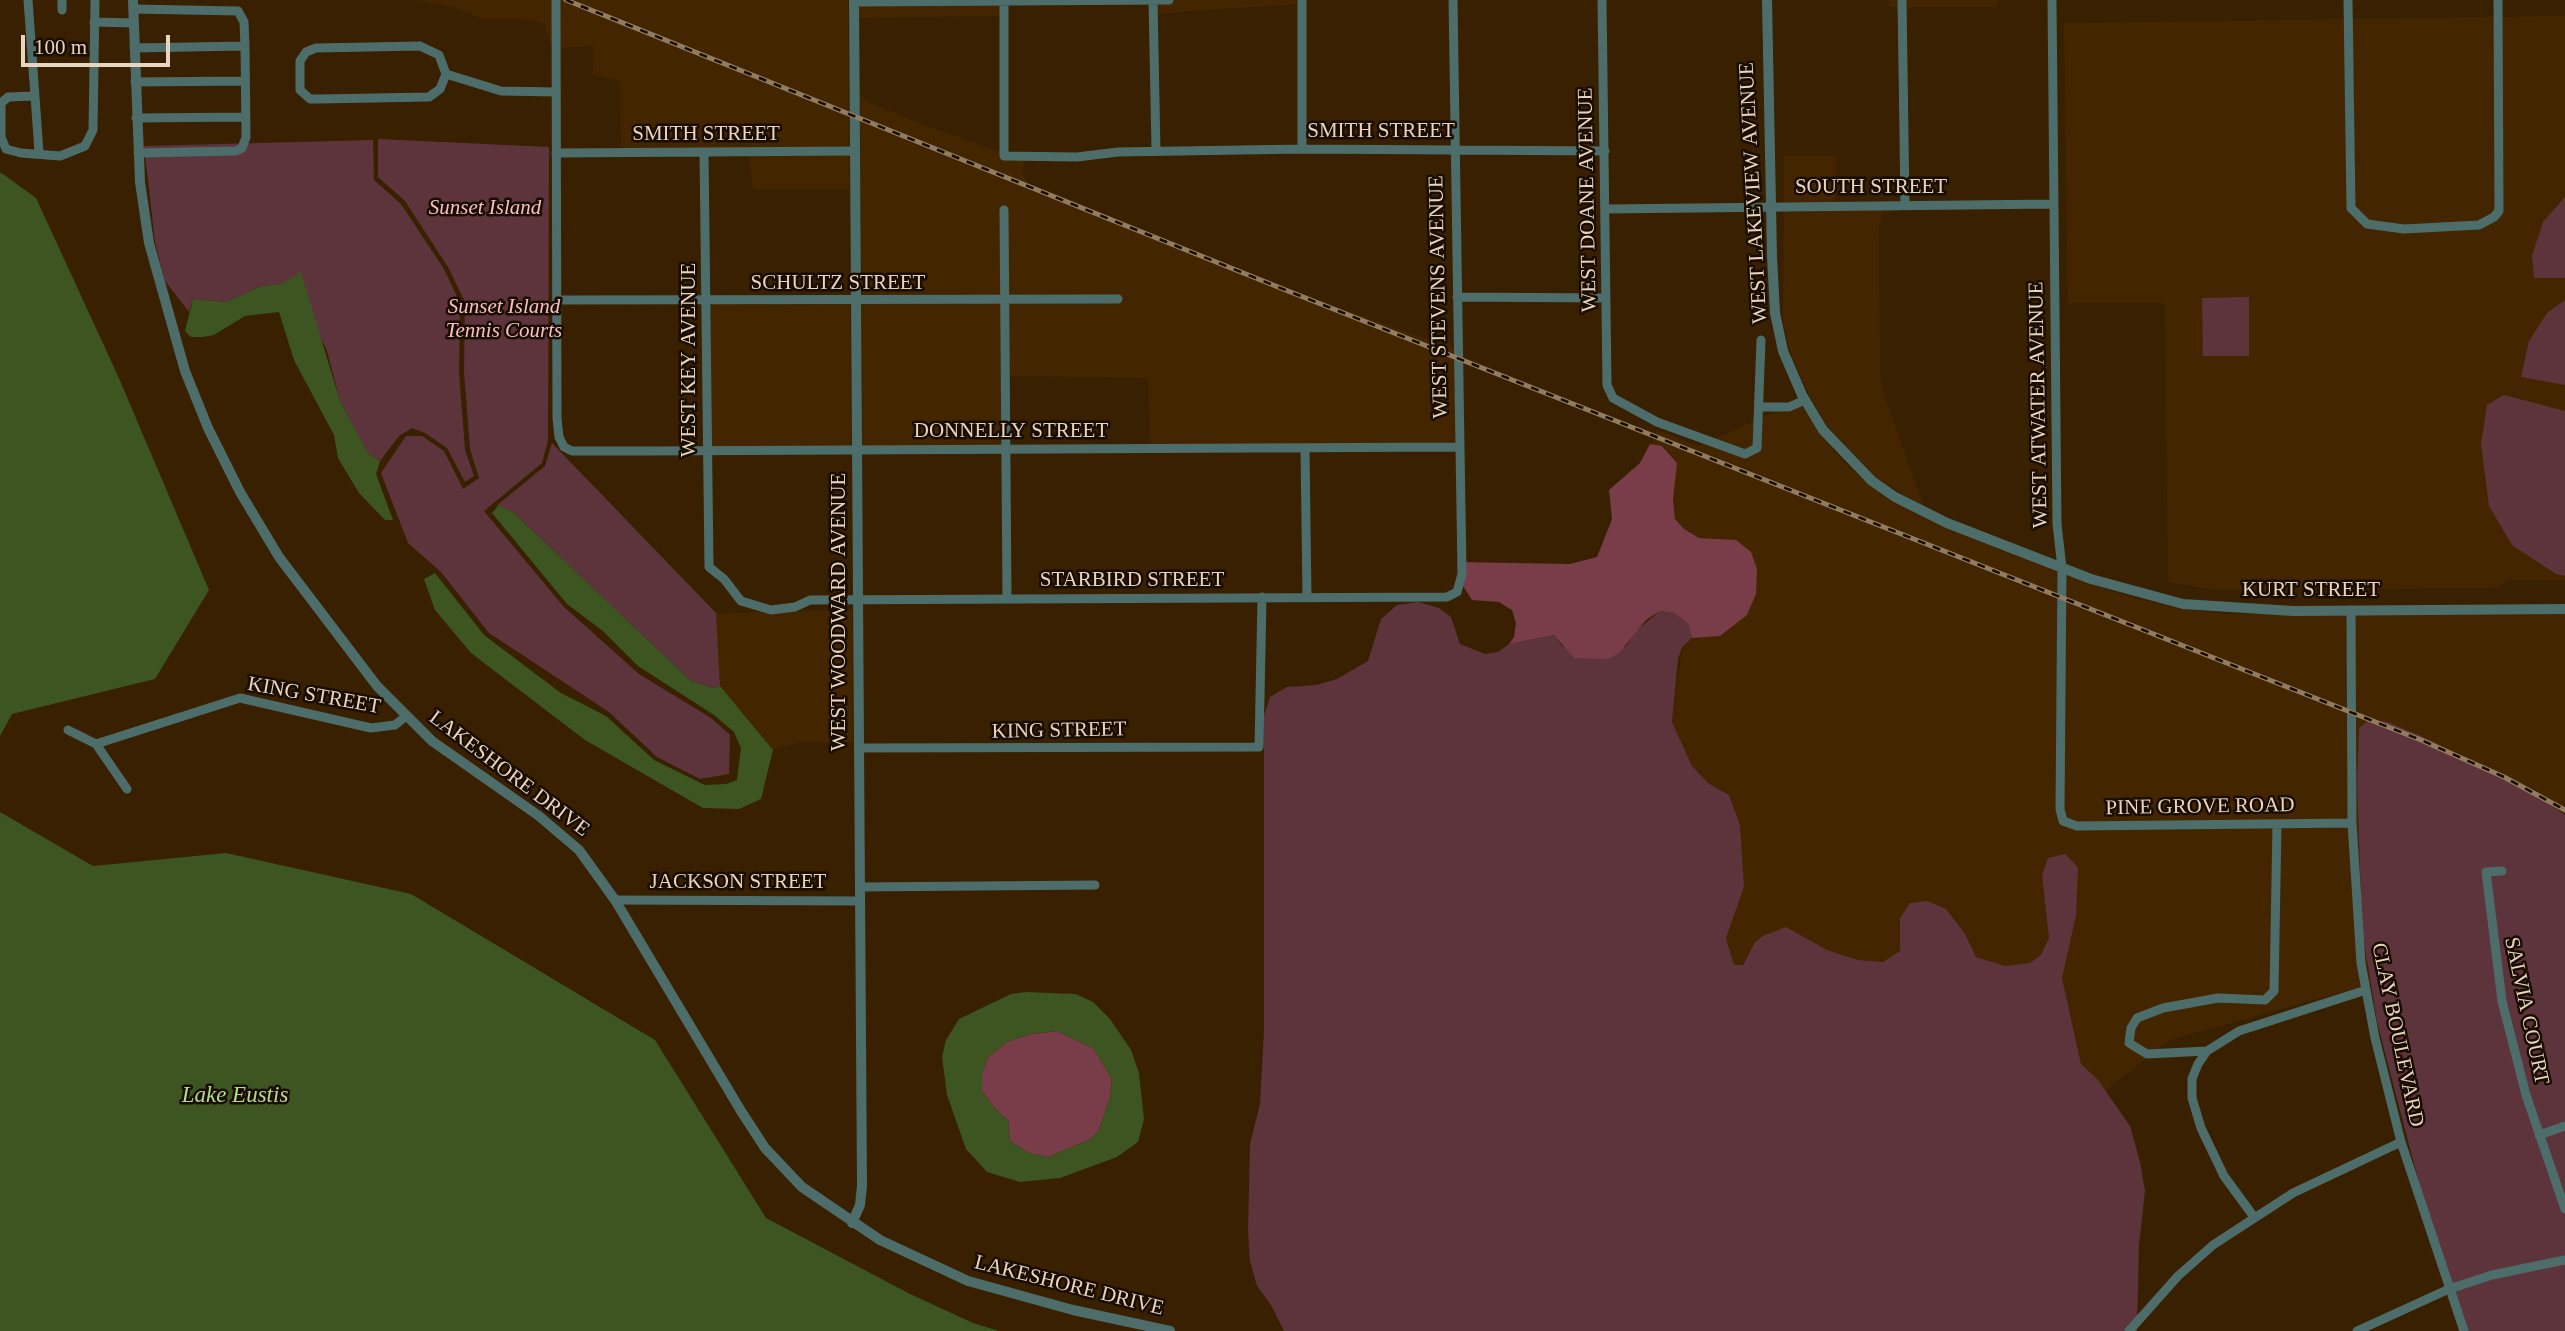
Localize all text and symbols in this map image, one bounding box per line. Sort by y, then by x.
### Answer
scale bar [24,21,173,65]
text: 100 m [34,35,87,59]
street label: WEST LAKEVIEW AVENUE [1735,61,1773,325]
street label: WEST DOANE AVENUE [1573,87,1603,313]
street label: SMITH STREET [1307,118,1455,144]
street label: SMITH STREET [632,121,780,147]
street label: SOUTH STREET [1795,174,1947,200]
street label: WEST STEVENS AVENUE [1424,175,1454,419]
park label: Sunset Island [429,195,541,221]
street label: WEST KEY AVENUE [676,263,702,457]
street label: SCHULTZ STREET [751,270,925,296]
street label: WEST ATWATER AVENUE [2024,281,2054,529]
park label: Sunset Island Tennis Courts [446,294,562,344]
street label: DONNELLY STREET [914,418,1108,444]
street label: WEST WOODWARD AVENUE [826,473,852,751]
street label: STARBIRD STREET [1040,567,1224,593]
street label: KURT STREET [2242,577,2380,603]
street label: KING STREET [245,672,383,720]
street label: LAKESHORE DRIVE [424,705,594,843]
street label: KING STREET [991,717,1127,745]
street label: PINE GROVE ROAD [2105,793,2295,821]
street label: JACKSON STREET [650,869,826,895]
street label: SALVIA COURT [2498,935,2554,1087]
street label: CLAY BOULEVARD [2365,941,2429,1129]
water label: Lake Eustis [182,1082,288,1110]
street label: LAKESHORE DRIVE [972,1250,1166,1322]

